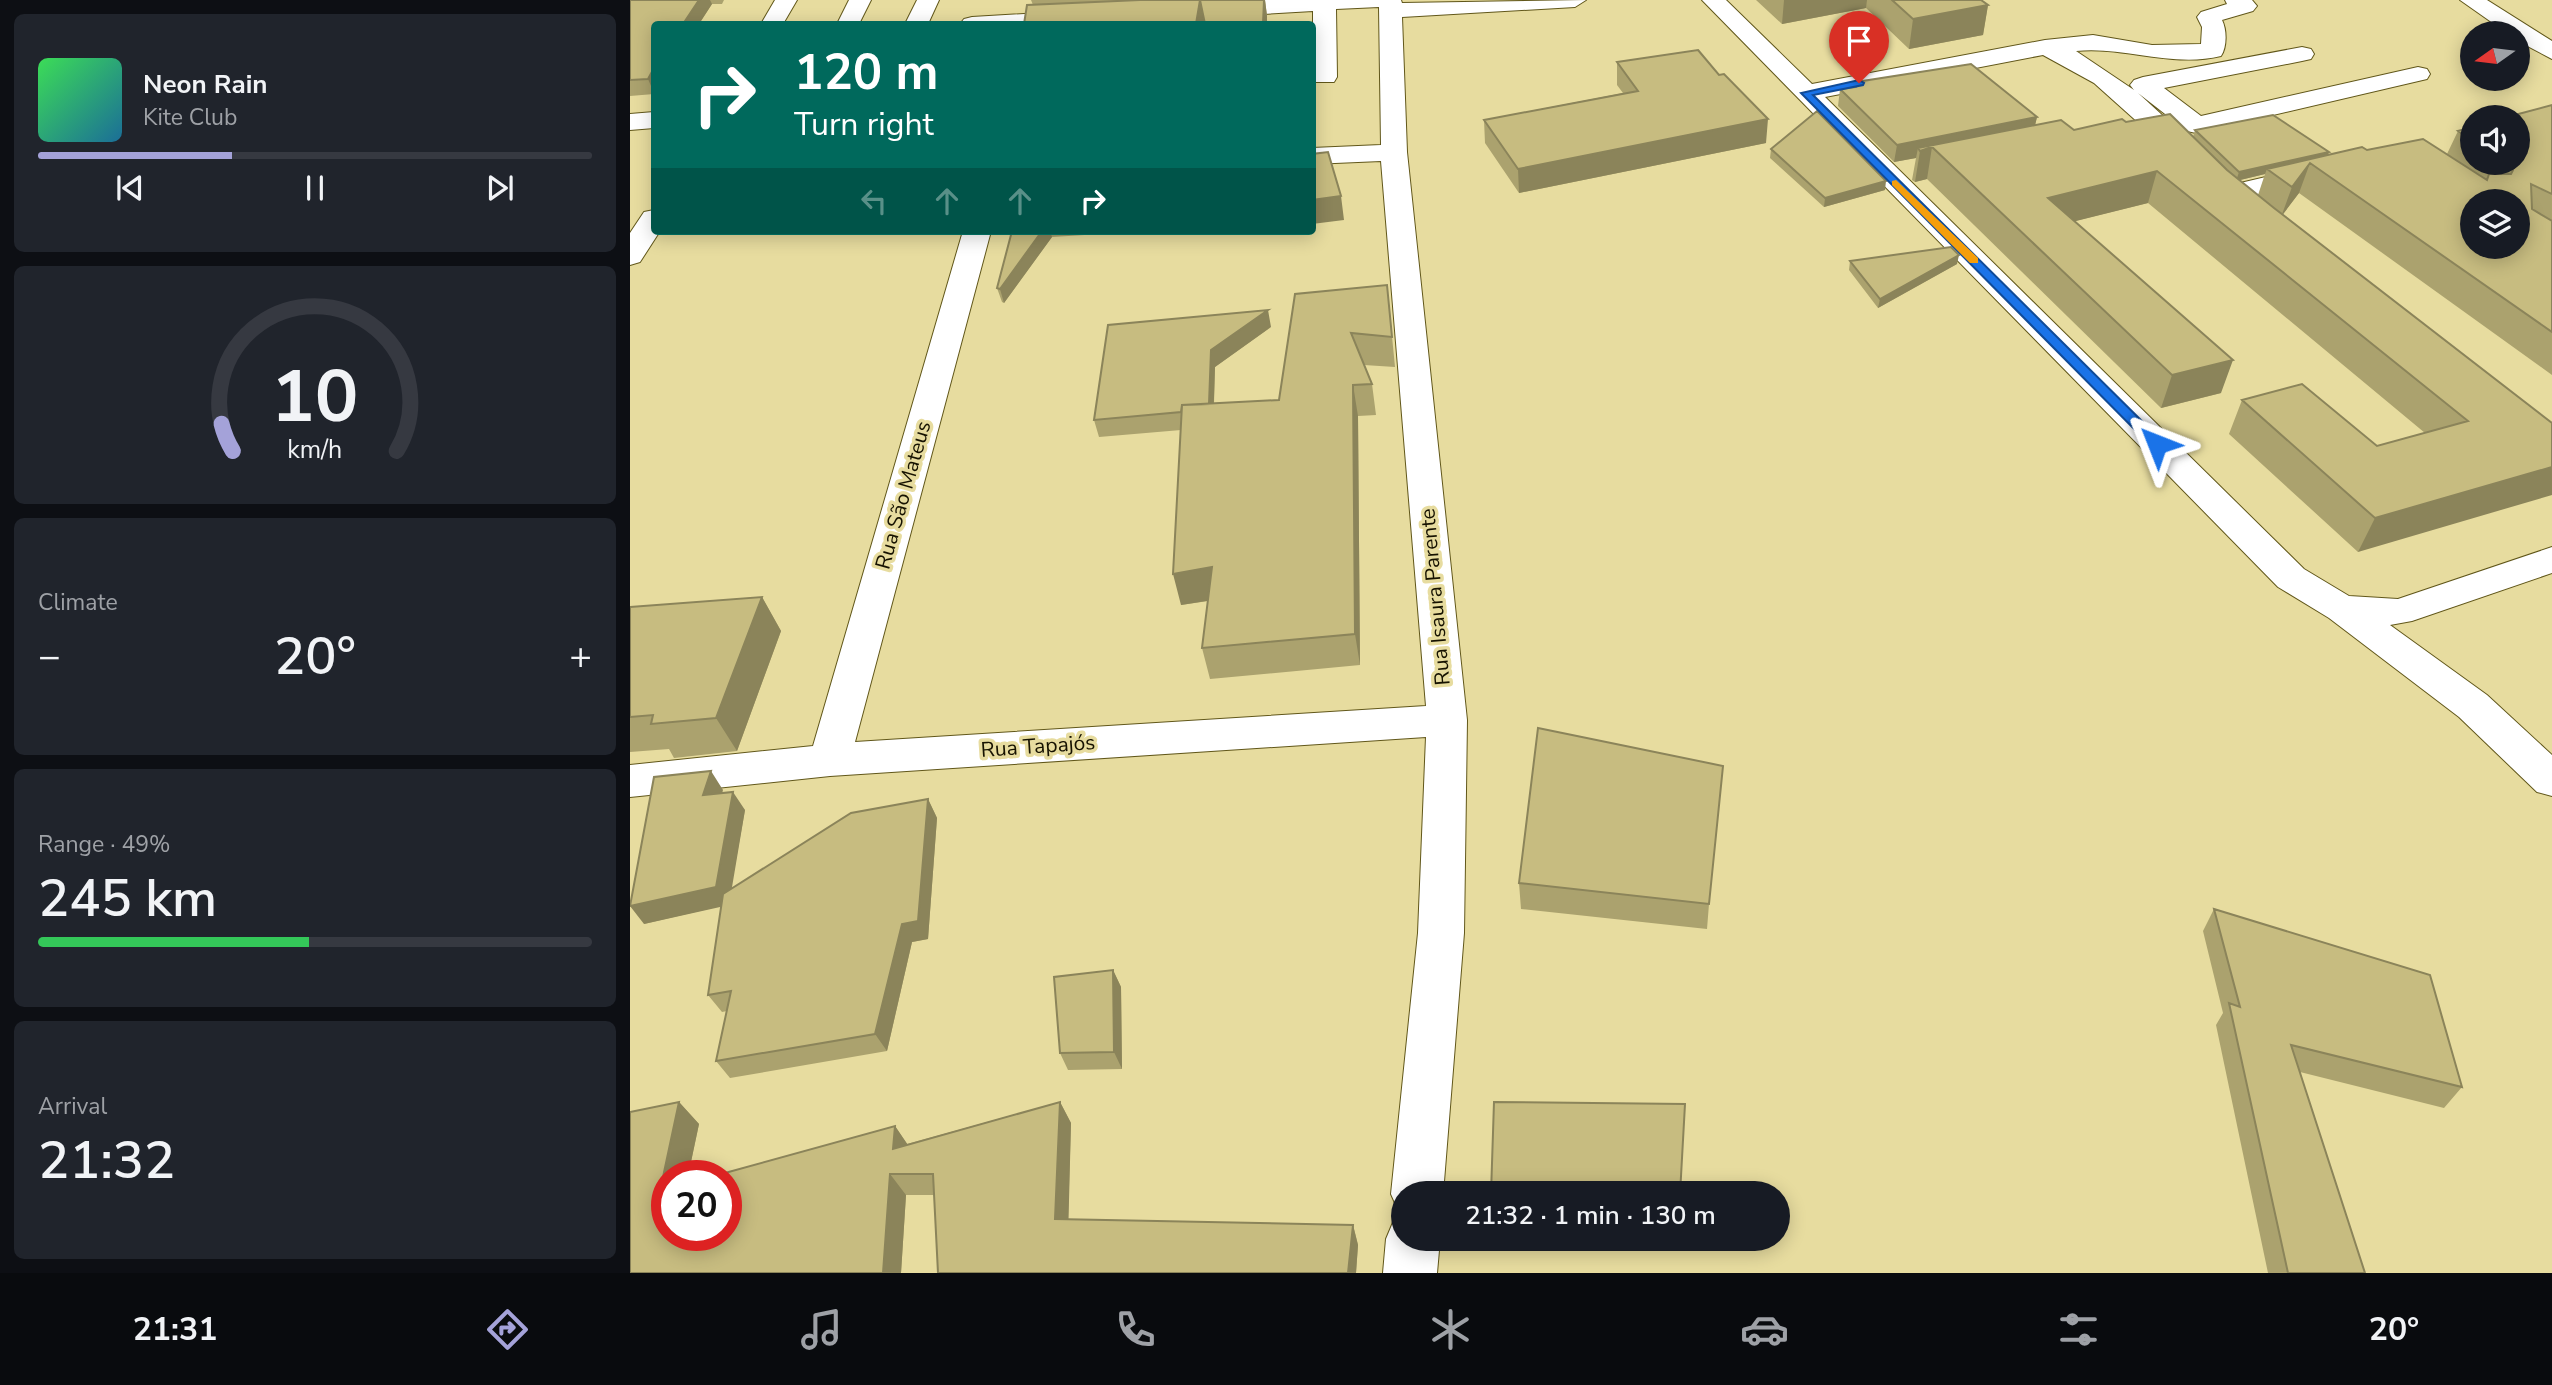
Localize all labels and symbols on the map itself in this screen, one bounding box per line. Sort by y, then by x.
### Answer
pin [1829,11,1889,83]
north arrow [2460,21,2530,91]
position arrow [2120,407,2194,481]
street label: Rua São Mateus [868,418,938,572]
street label: Rua Isaura Parente [1413,507,1457,687]
street label: Rua Tapajós [980,728,1096,764]
speed limit sign: 20 [651,1160,742,1251]

